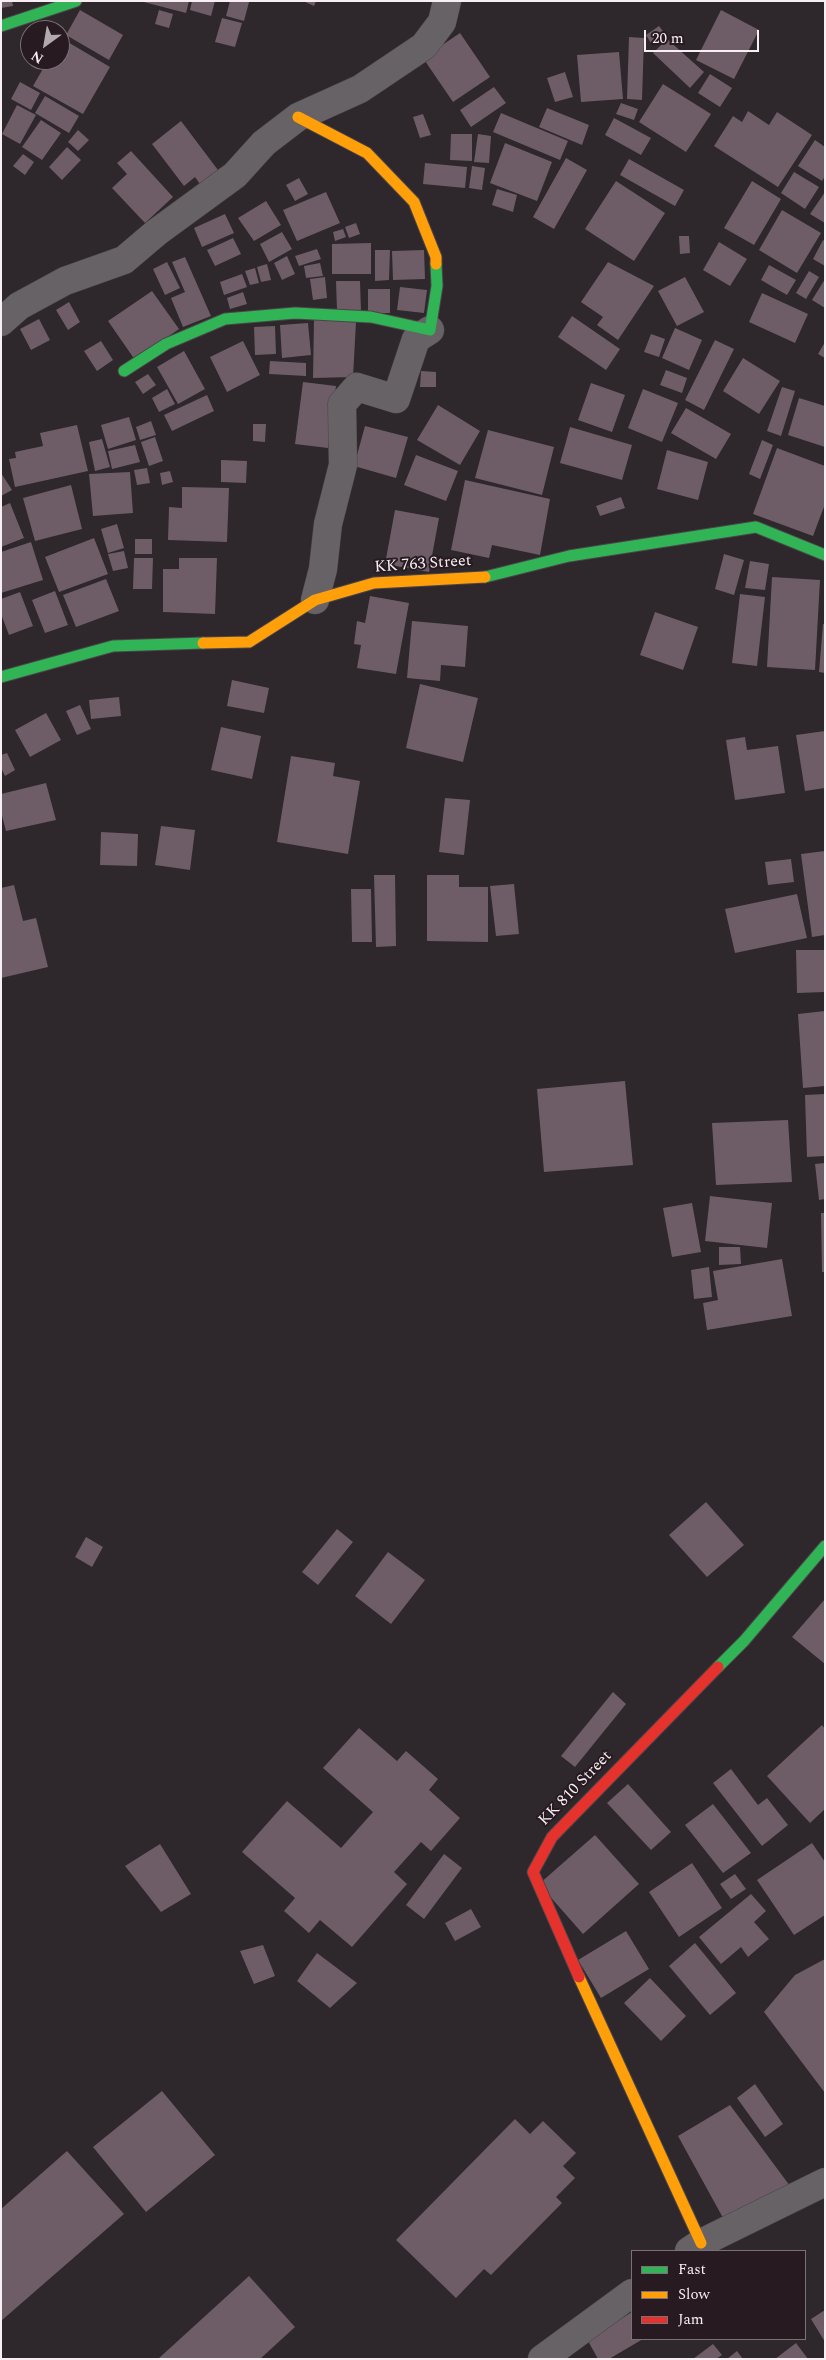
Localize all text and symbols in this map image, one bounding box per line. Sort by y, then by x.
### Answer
north arrow [20,20,70,70]
scale bar [646,20,761,52]
text: 20 m [652,27,684,50]
text: N [27,45,48,69]
street label: KK 763 Street [374,552,472,578]
street label: KK 810 Street [535,1747,617,1831]
legend [631,2250,806,2340]
text: Fast [678,2258,706,2281]
text: Slow [678,2283,710,2306]
text: Jam [678,2308,704,2331]

